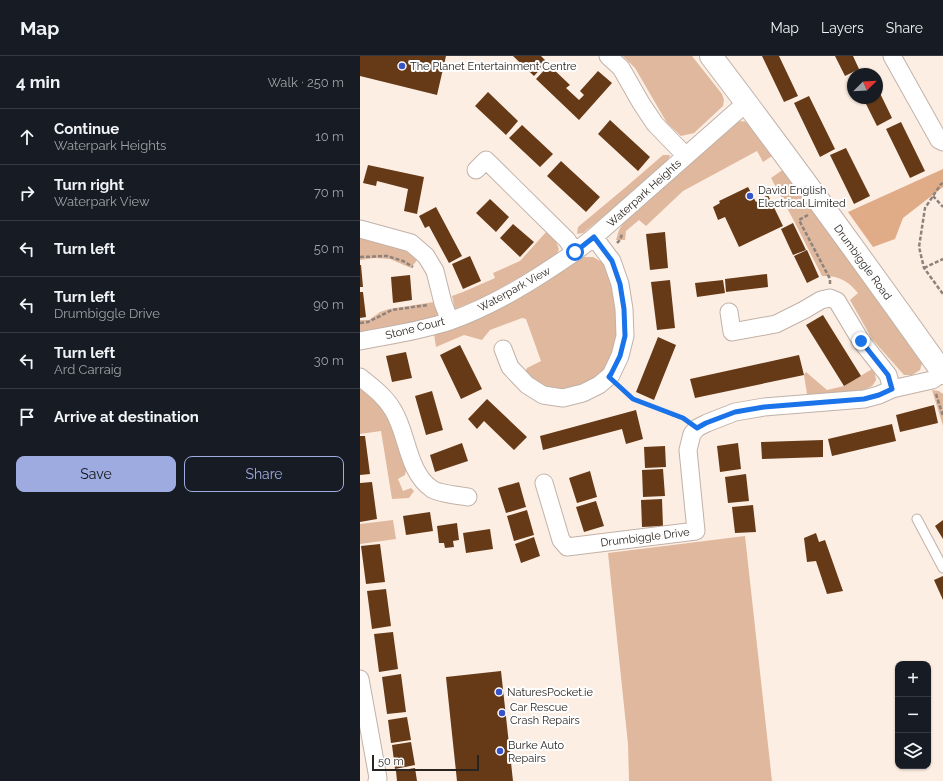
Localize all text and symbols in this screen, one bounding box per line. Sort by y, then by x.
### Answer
text: Map [20,17,59,39]
text: Map [771,20,799,36]
text: Layers [821,20,864,36]
text: Share [886,20,923,36]
place label: The Planet Entertainment Centre [410,60,577,73]
marker: The Planet Entertainment Centre [397,61,407,71]
north arrow [847,68,883,104]
text: 4 min [16,72,60,92]
text: Walk · 250 m [267,75,344,90]
text: Continue [54,120,119,138]
icon: ahead [16,126,38,148]
text: 10 m [315,129,344,144]
text: Waterpark Heights [54,138,166,153]
street label: Waterpark Heights [605,157,684,230]
text: Turn right [54,176,124,194]
icon: right [16,182,38,204]
place label: David English Electrical Limited [758,184,846,210]
text: 70 m [314,185,344,200]
marker: David English Electrical Limited [745,191,755,201]
text: Waterpark View [54,194,150,209]
street label: Drumbiggle Road [831,222,894,303]
icon: left [16,238,38,260]
text: Turn left [54,240,115,258]
text: 50 m [314,241,344,256]
route start [566,243,584,261]
street label: Waterpark View [476,264,553,315]
text: Turn left [54,288,115,306]
icon: left [16,294,38,316]
text: 90 m [313,297,344,312]
text: Drumbiggle Drive [54,306,160,321]
street label: Stone Court [384,315,446,342]
route end [852,332,870,350]
text: Turn left [54,344,115,362]
icon: left [16,350,38,372]
text: 30 m [314,353,344,368]
text: Ard Carraig [54,362,122,377]
icon: arrive [16,406,38,428]
text: Arrive at destination [54,408,199,426]
button: Save [16,456,176,492]
button: Share [184,456,344,492]
street label: Drumbiggle Drive [600,526,691,549]
map controls [895,661,931,769]
button: + [895,661,931,697]
place label: NaturesPocket.ie [507,686,593,699]
marker: NaturesPocket.ie [494,687,504,697]
button: − [895,697,931,733]
place label: Car Rescue Crash Repairs [510,701,580,727]
marker: Car Rescue Crash Repairs [497,708,507,718]
button: layers [895,733,931,769]
place label: Burke Auto Repairs [508,739,565,765]
marker: Burke Auto Repairs [495,746,505,756]
scale bar [372,753,479,772]
text: 50 m [378,755,404,768]

